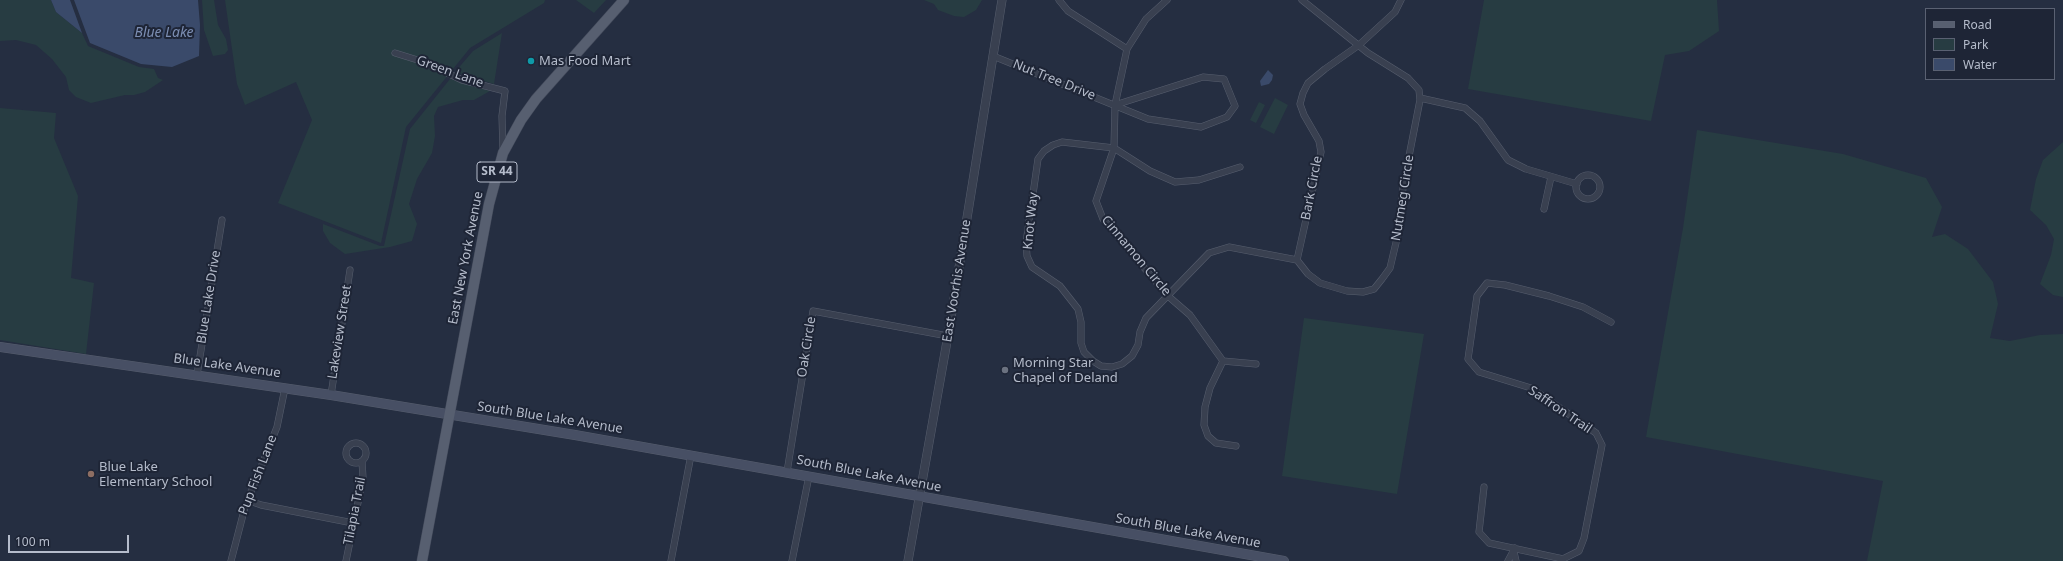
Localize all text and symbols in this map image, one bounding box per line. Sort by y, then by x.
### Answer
legend [1925,8,2055,80]
text: Road [1963,16,1992,33]
water label: Blue Lake [134,25,194,41]
text: Park [1963,36,1988,53]
street label: Green Lane [414,53,486,91]
place label: Mas Food Mart [539,53,631,69]
marker: Mas Food Mart [526,56,536,66]
street label: Nut Tree Drive [1010,56,1098,104]
text: Water [1963,56,1997,73]
street label: Nutmeg Circle [1388,154,1418,242]
street label: Bark Circle [1298,155,1326,221]
road number: SR 44 [477,162,517,182]
street label: East New York Avenue [445,190,487,326]
street label: Knot Way [1020,191,1042,251]
street label: Cinnamon Circle [1098,213,1174,299]
street label: East Voorhis Avenue [940,218,974,344]
street label: Blue Lake Drive [194,249,224,345]
street label: Lakeview Street [325,284,355,380]
street label: Oak Circle [794,315,820,379]
street label: Blue Lake Avenue [172,351,282,381]
place label: Morning Star Chapel of Deland [1013,355,1118,386]
marker: Morning Star Chapel of Deland [1000,365,1010,375]
street label: Saffron Trail [1525,383,1595,437]
street label: South Blue Lake Avenue [476,399,624,437]
street label: Pup Fish Lane [236,433,280,517]
street label: South Blue Lake Avenue [795,452,943,496]
place label: Blue Lake Elementary School [99,459,212,490]
marker: Blue Lake Elementary School [86,469,96,479]
street label: Tilapia Trail [341,476,369,546]
street label: South Blue Lake Avenue [1114,511,1262,551]
scale bar [10,527,131,553]
text: 100 m [15,533,50,550]

